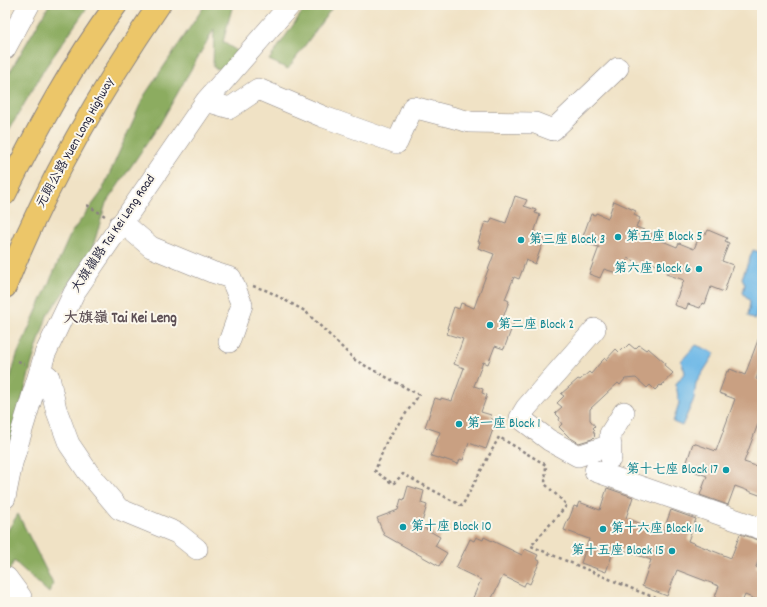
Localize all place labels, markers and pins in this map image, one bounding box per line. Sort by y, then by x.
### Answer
place label: 第五座 Block 5 [626,228,703,247]
place label: 第三座 Block 3 [529,231,605,250]
marker: 第五座 Block 5 [613,232,623,242]
marker: 第三座 Block 3 [516,235,526,245]
place label: 第六座 Block 6 [614,260,691,279]
marker: 第六座 Block 6 [694,264,704,274]
place label: 第二座 Block 2 [498,316,574,335]
marker: 第二座 Block 2 [485,320,495,330]
place label: 第一座 Block 1 [467,415,540,434]
marker: 第一座 Block 1 [454,419,464,429]
place label: 第十七座 Block 17 [627,461,718,480]
marker: 第十七座 Block 17 [721,465,731,475]
place label: 第十座 Block 10 [411,518,491,537]
place label: 第十六座 Block 16 [611,520,704,539]
marker: 第十座 Block 10 [398,522,408,532]
marker: 第十六座 Block 16 [598,524,608,534]
place label: 第十五座 Block 15 [572,542,664,561]
marker: 第十五座 Block 15 [667,546,677,556]

